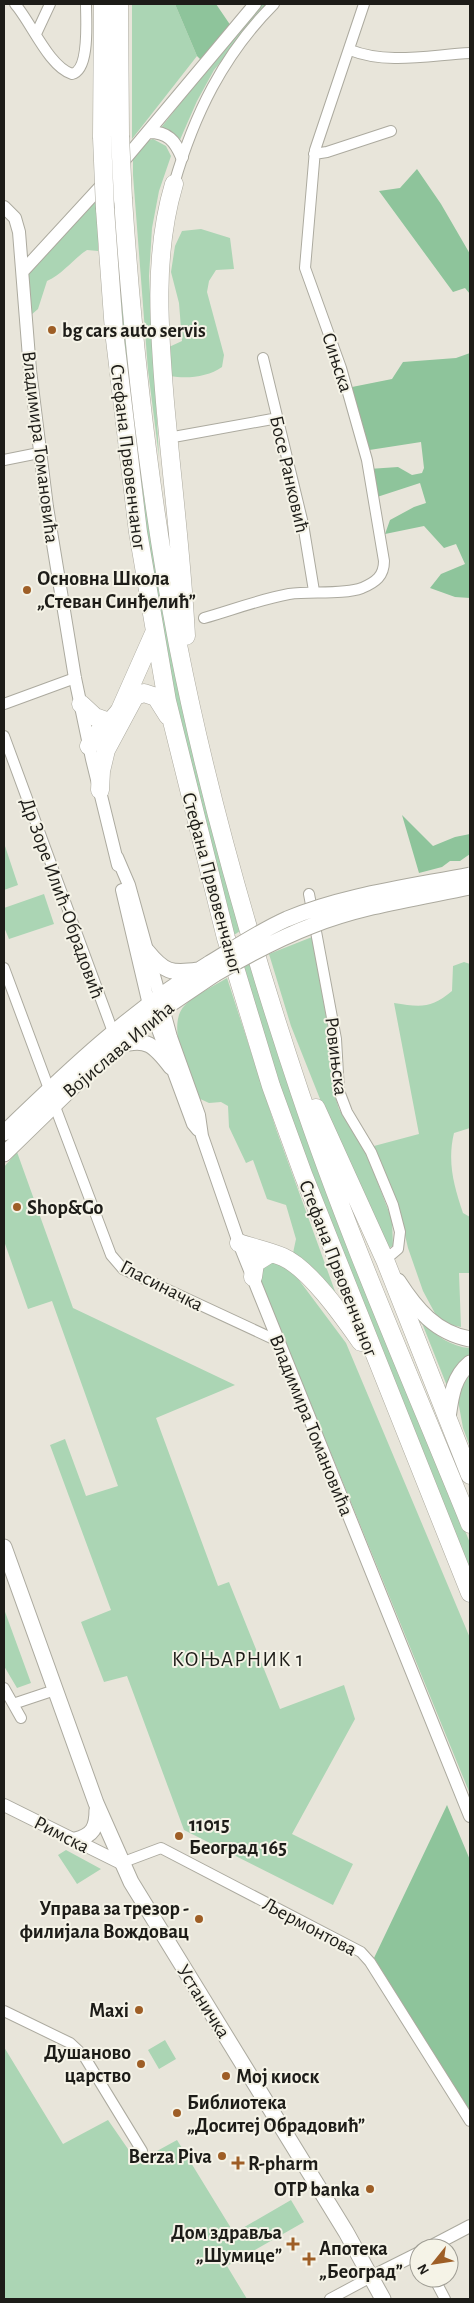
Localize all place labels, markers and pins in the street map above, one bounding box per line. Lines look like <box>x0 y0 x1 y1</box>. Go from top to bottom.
place label: bg cars auto servis <box>62 321 206 341</box>
marker: bg cars auto servis <box>46 324 58 336</box>
place label: Основна Школа „Стеван Синђелић” <box>37 569 196 612</box>
marker: Основна Школа „Стеван Синђелић” <box>21 584 33 596</box>
place label: Shop&Go <box>27 1198 104 1218</box>
marker: Shop&Go <box>11 1201 23 1213</box>
place label: 11015 Београд 165 <box>189 1815 287 1858</box>
marker: 11015 Београд 165 <box>173 1830 185 1842</box>
place label: Управа за трезор - филијала Вождовац <box>20 1899 189 1942</box>
marker: Управа за трезор - филијала Вождовац <box>193 1913 205 1925</box>
place label: Maxi <box>89 2001 129 2021</box>
marker: Maxi <box>133 2004 145 2016</box>
place label: Душаново царство <box>44 2043 131 2086</box>
marker: Душаново царство <box>135 2058 147 2070</box>
place label: Мој киоск <box>236 2067 319 2087</box>
marker: Мој киоск <box>220 2070 232 2082</box>
place label: Библиотека „Доситеј Обрадовић” <box>187 2093 365 2136</box>
marker: Библиотека „Доситеј Обрадовић” <box>171 2107 183 2119</box>
place label: Berza Piva <box>128 2147 212 2167</box>
marker: Berza Piva <box>216 2150 228 2162</box>
place label: R-pharm <box>248 2154 318 2174</box>
marker: R-pharm <box>232 2157 244 2169</box>
place label: OTP banka <box>274 2180 360 2200</box>
marker: OTP banka <box>364 2183 376 2195</box>
place label: Дом здравља „Шумице” <box>171 2223 283 2266</box>
marker: Дом здравља „Шумице” <box>286 2237 300 2251</box>
place label: Апотека „Београд” <box>319 2239 403 2282</box>
marker: Апотека „Београд” <box>303 2253 315 2265</box>

